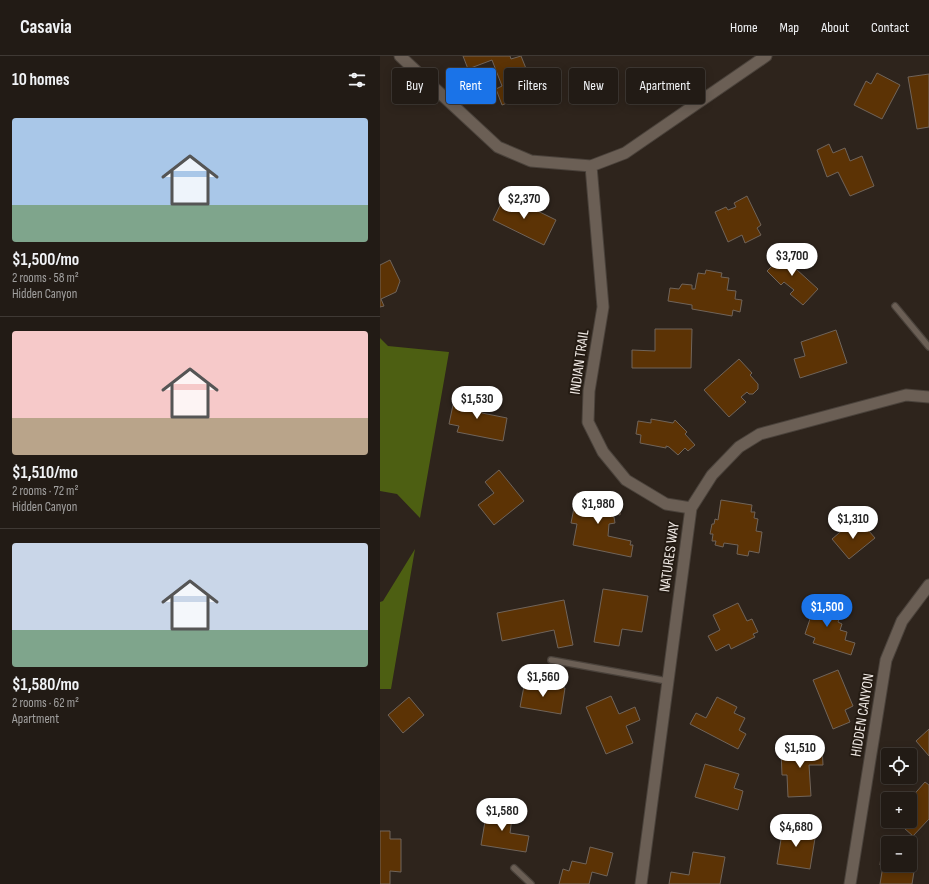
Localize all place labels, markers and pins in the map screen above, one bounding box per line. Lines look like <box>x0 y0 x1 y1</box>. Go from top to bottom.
pin: $2,370 <box>491 186 557 220</box>
pin: $3,700 <box>759 243 825 277</box>
pin: $1,530 <box>444 386 510 420</box>
pin: $1,980 <box>565 491 631 525</box>
pin: $1,310 <box>820 506 886 540</box>
pin: $1,500 <box>794 594 860 628</box>
pin: $1,560 <box>510 664 576 698</box>
pin: $1,510 <box>767 735 833 769</box>
pin: $1,580 <box>469 798 535 832</box>
pin: $4,680 <box>763 814 829 848</box>

